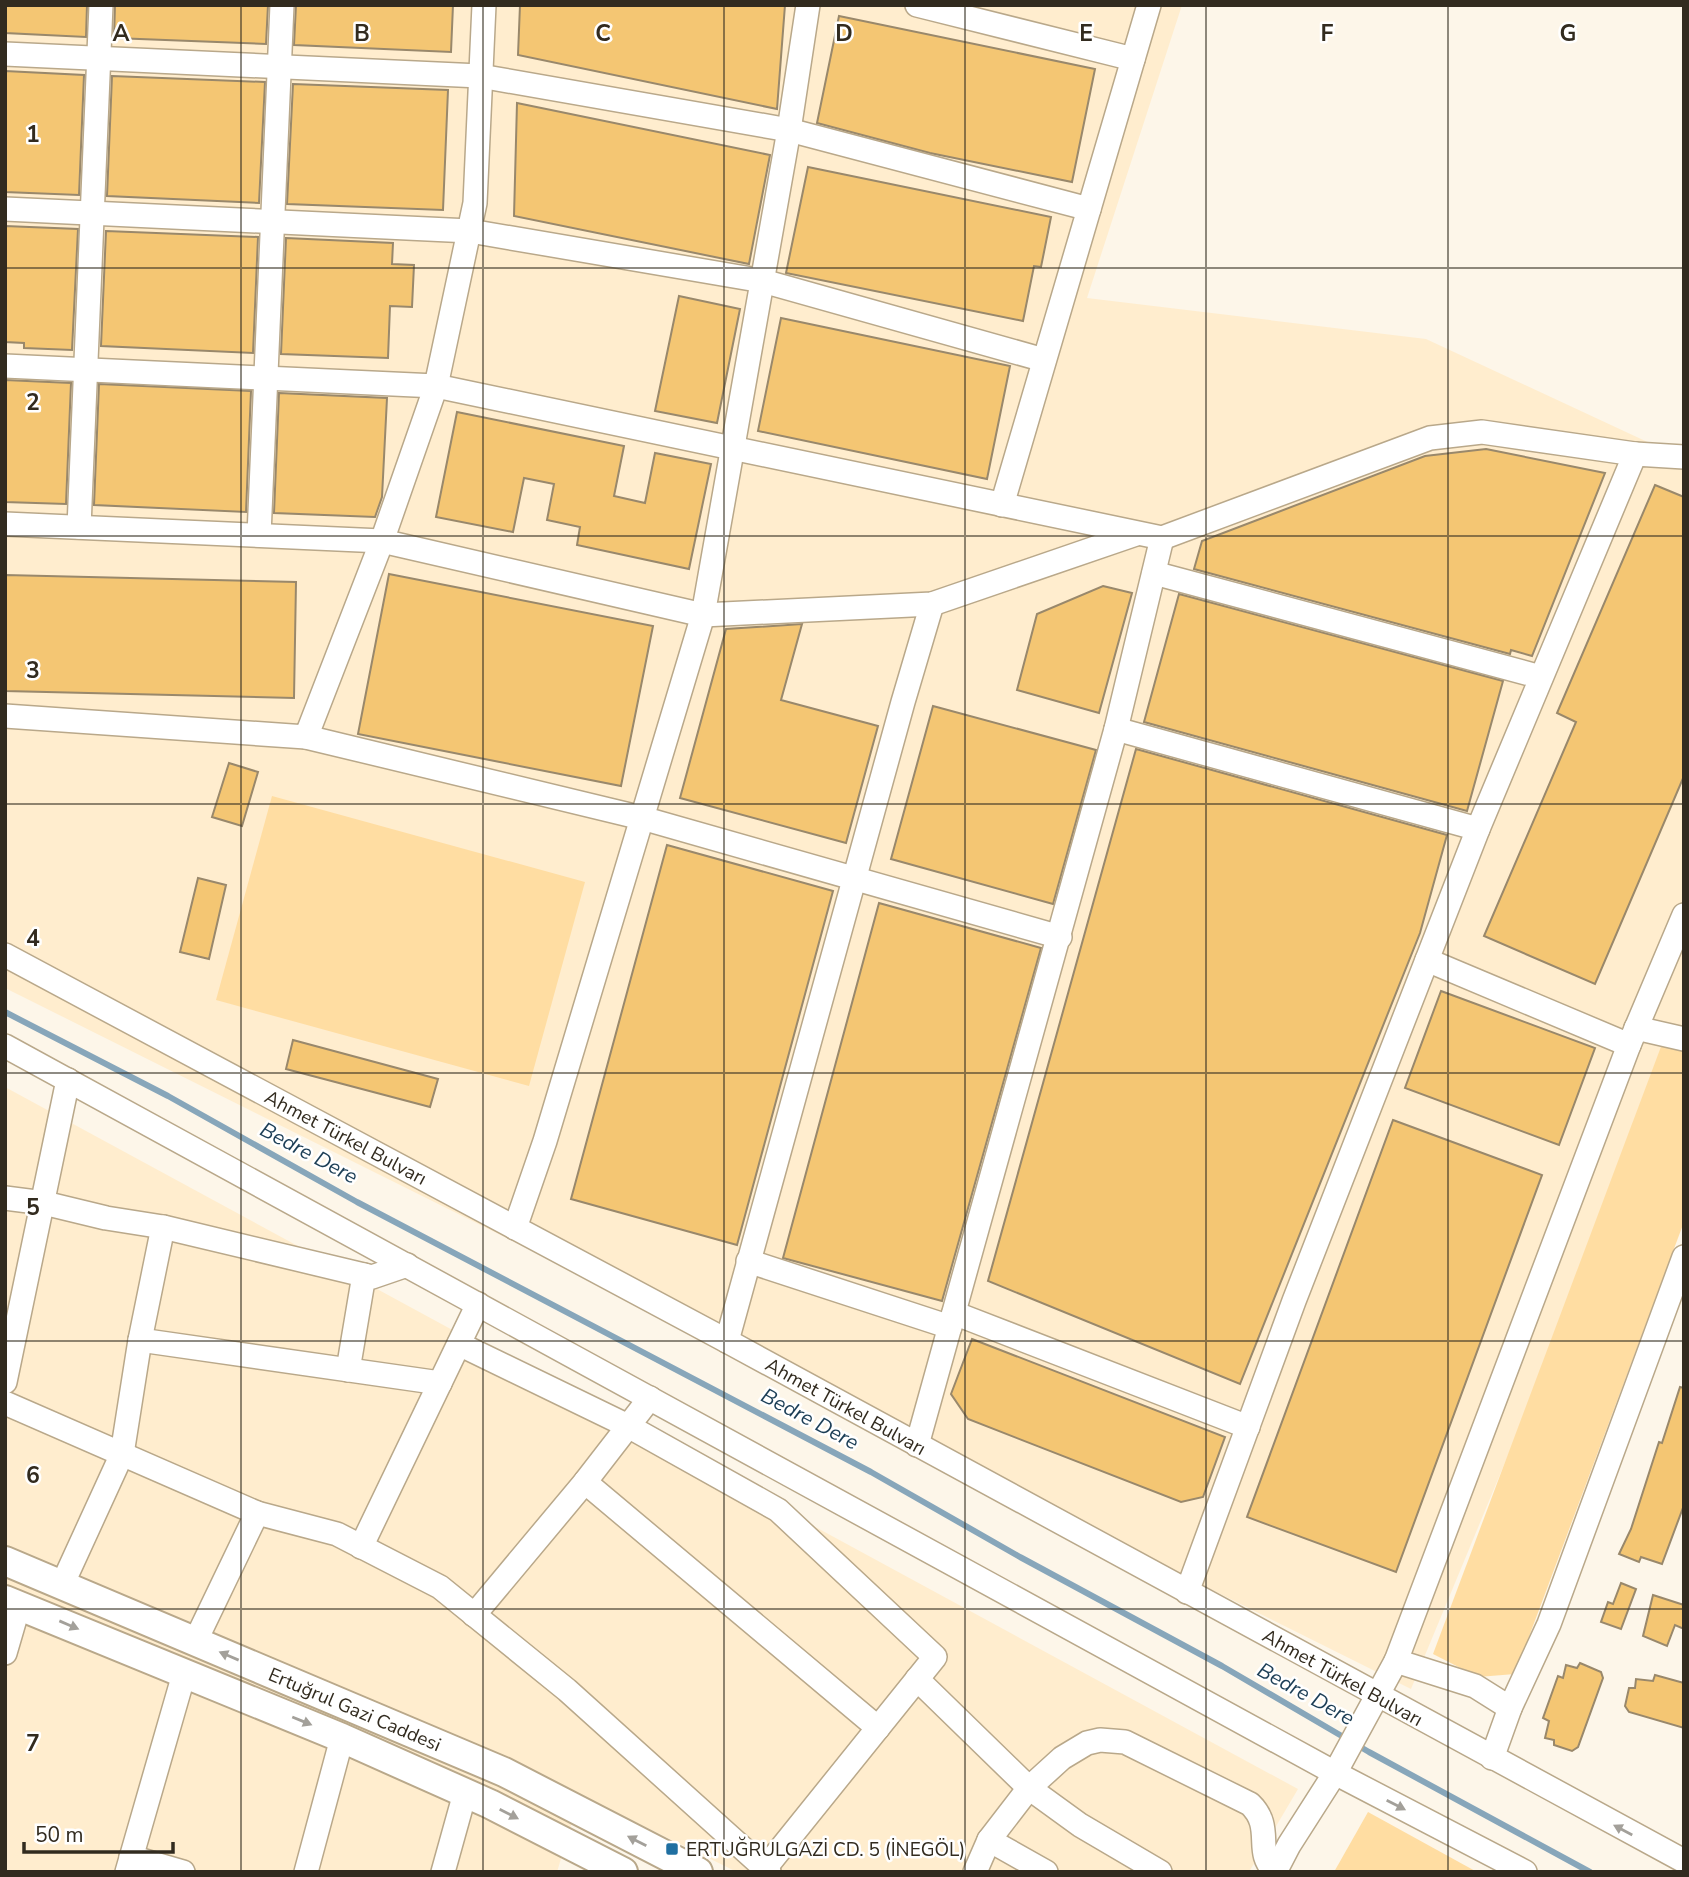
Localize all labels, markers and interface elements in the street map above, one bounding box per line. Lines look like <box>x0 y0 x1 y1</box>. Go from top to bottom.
text: A <box>112 18 130 49</box>
text: B <box>354 18 370 49</box>
text: C <box>595 18 611 49</box>
text: D <box>835 18 853 49</box>
text: E <box>1079 18 1093 49</box>
text: F <box>1321 18 1334 49</box>
text: G <box>1560 18 1576 49</box>
text: 1 <box>26 119 40 150</box>
text: 2 <box>26 387 40 418</box>
text: 3 <box>26 655 40 686</box>
text: 4 <box>26 923 40 954</box>
street label: Ahmet Türkel Bulvarı <box>260 1084 431 1192</box>
water label: Bedre Dere <box>255 1116 363 1190</box>
text: 5 <box>26 1192 40 1223</box>
street label: Ahmet Türkel Bulvarı <box>761 1352 930 1462</box>
water label: Bedre Dere <box>756 1382 864 1456</box>
text: 6 <box>26 1460 40 1491</box>
one-way arrow <box>58 1620 79 1631</box>
street label: Ahmet Türkel Bulvarı <box>1258 1623 1427 1733</box>
one-way arrow <box>219 1650 240 1661</box>
water label: Bedre Dere <box>1252 1656 1360 1732</box>
street label: Ertuğrul Gazi Caddesi <box>264 1662 445 1758</box>
one-way arrow <box>291 1716 312 1727</box>
text: 7 <box>26 1728 40 1759</box>
one-way arrow <box>1386 1799 1406 1811</box>
one-way arrow <box>499 1808 519 1819</box>
scale bar <box>24 1811 173 1855</box>
text: 50 m <box>35 1821 84 1849</box>
one-way arrow <box>1613 1824 1633 1836</box>
one-way arrow <box>627 1835 647 1847</box>
place label: ERTUĞRULGAZİ CD. 5 (İNEGÖL) <box>686 1836 965 1863</box>
marker: ERTUĞRULGAZİ CD. 5 (İNEGÖL) <box>664 1841 680 1857</box>

